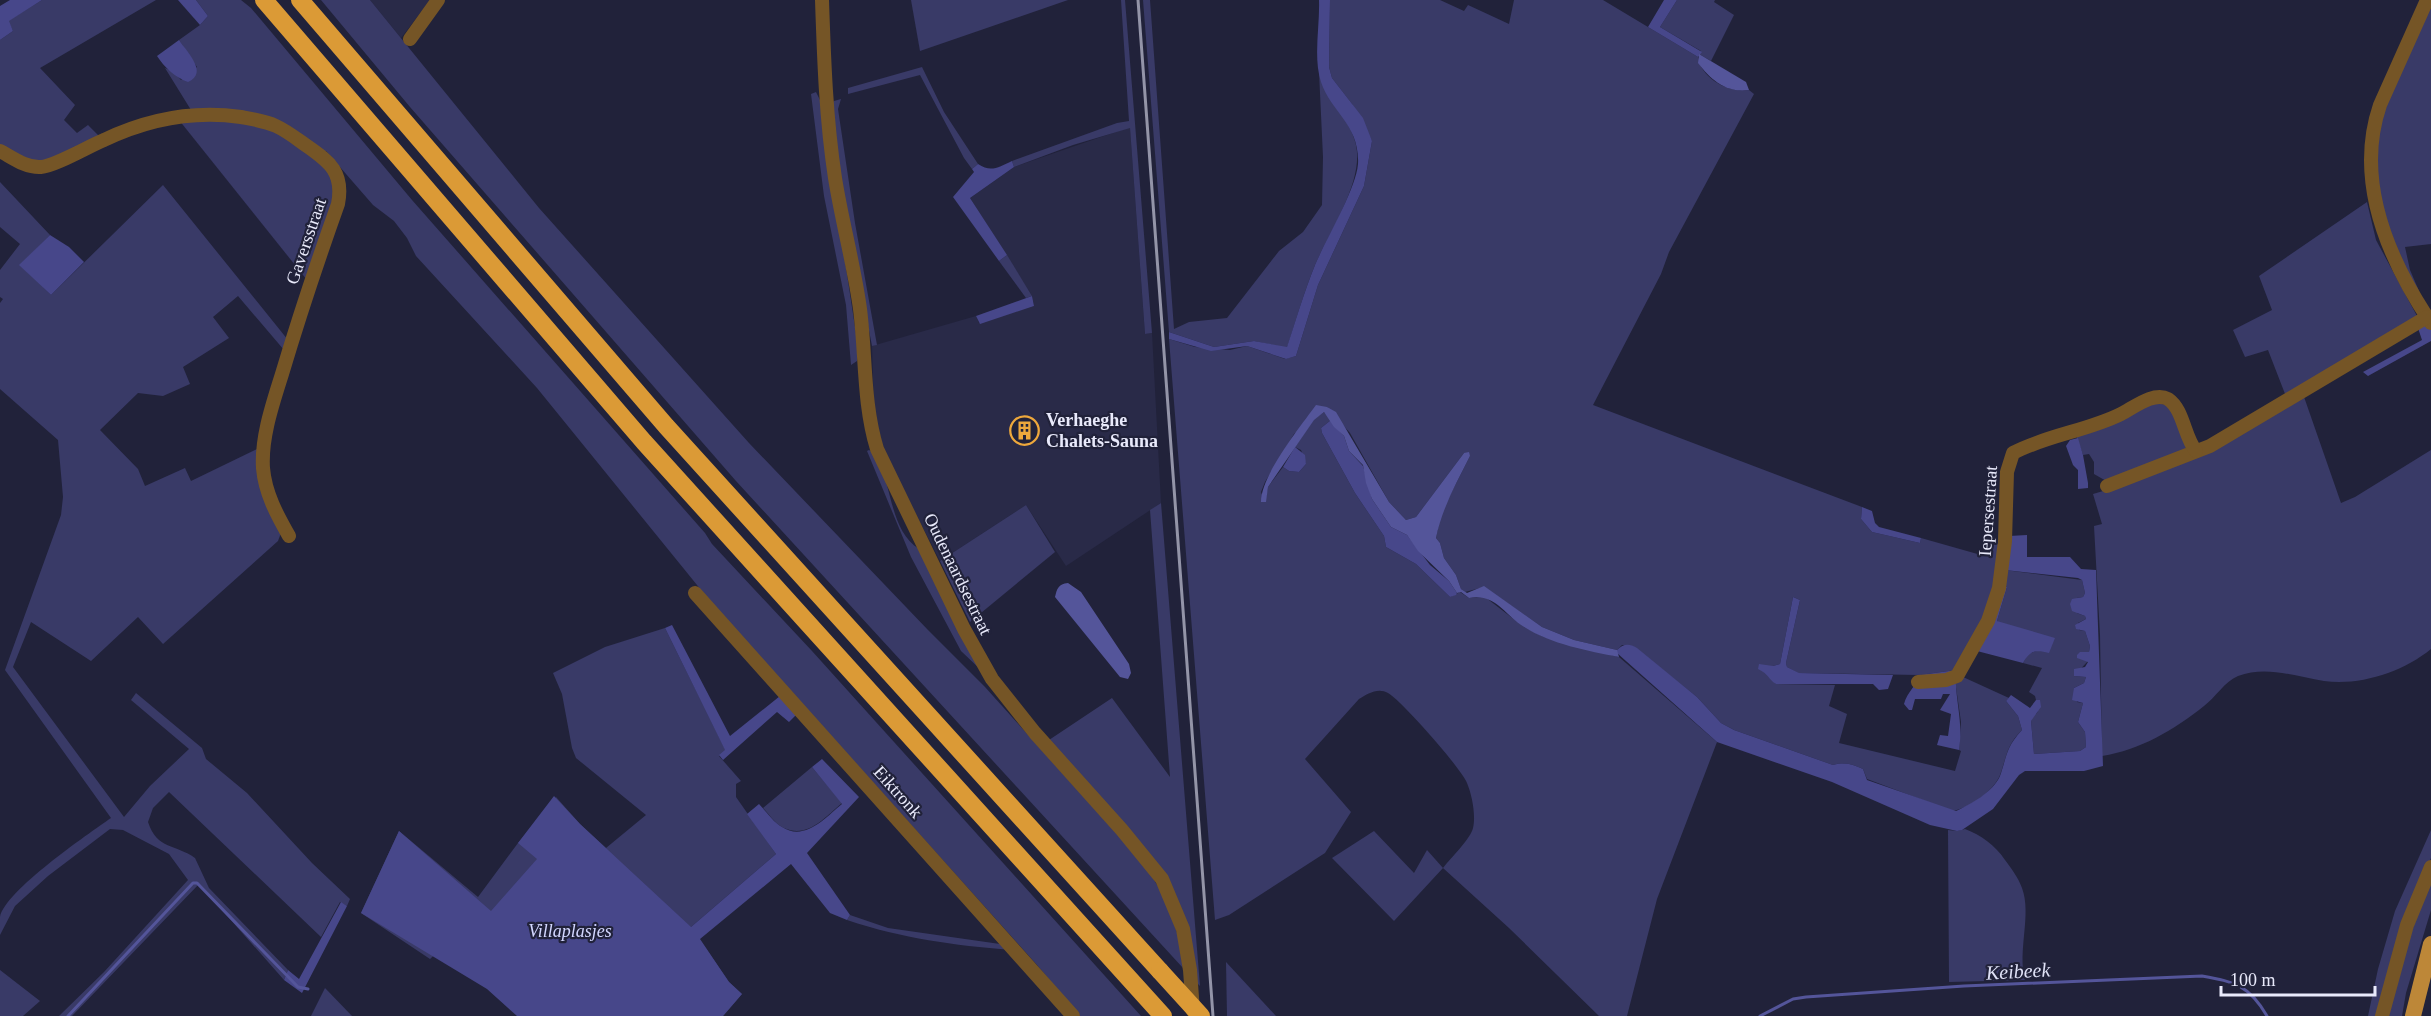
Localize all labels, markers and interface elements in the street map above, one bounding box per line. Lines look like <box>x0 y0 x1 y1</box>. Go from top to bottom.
street label: Gaversstraat <box>282 195 330 287</box>
place label: Verhaeghe Chalets-Sauna <box>1046 410 1158 451</box>
building icon: Verhaeghe Chalets-Sauna <box>1009 414 1041 446</box>
street label: Iepersestraat <box>1975 465 2001 557</box>
street label: Oudenaardsestraat <box>920 510 996 638</box>
street label: Eiktronk <box>869 762 927 822</box>
park label: Villaplasjes <box>528 921 612 941</box>
water label: Keibeek <box>1984 958 2052 984</box>
scale bar <box>2221 959 2376 997</box>
text: 100 m <box>2230 970 2276 990</box>

